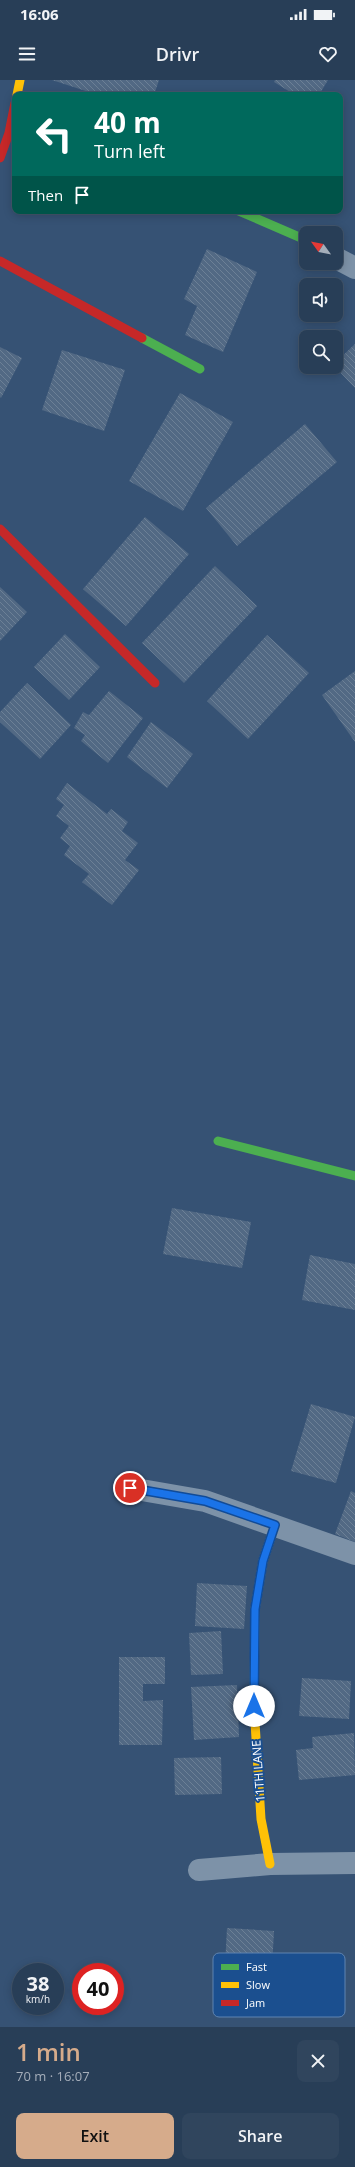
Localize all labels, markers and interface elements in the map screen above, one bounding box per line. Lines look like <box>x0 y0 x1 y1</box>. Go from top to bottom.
text: 16:06 <box>20 4 59 24</box>
text: Drivr <box>156 42 199 66</box>
icon: menu <box>16 43 38 65</box>
icon: heart <box>317 43 339 65</box>
text: 40 m <box>94 103 161 141</box>
icon: left <box>28 108 80 160</box>
text: Turn left <box>94 139 165 163</box>
icon: arrive <box>71 184 93 206</box>
text: Then <box>28 185 63 205</box>
north arrow <box>299 226 343 270</box>
map controls <box>299 226 343 374</box>
button: sound <box>299 278 343 322</box>
button: search <box>299 330 343 374</box>
pin <box>113 1471 147 1505</box>
icon: arrive <box>119 1477 141 1499</box>
position arrow <box>233 1685 275 1727</box>
street label: 11TH LANE <box>247 1740 269 1802</box>
legend <box>213 1953 345 2017</box>
text: Fast <box>246 1959 267 1974</box>
speed limit sign: 40 <box>72 1963 124 2015</box>
text: 38 <box>27 1970 49 1997</box>
text: Slow <box>246 1977 270 1992</box>
text: km/h <box>26 1992 50 2006</box>
text: Jam <box>245 1995 265 2010</box>
text: 1 min <box>16 2035 81 2068</box>
button: close <box>297 2040 339 2082</box>
text: 70 m · 16:07 <box>16 2067 90 2085</box>
button: Exit <box>16 2113 174 2159</box>
button: Share <box>182 2113 339 2159</box>

